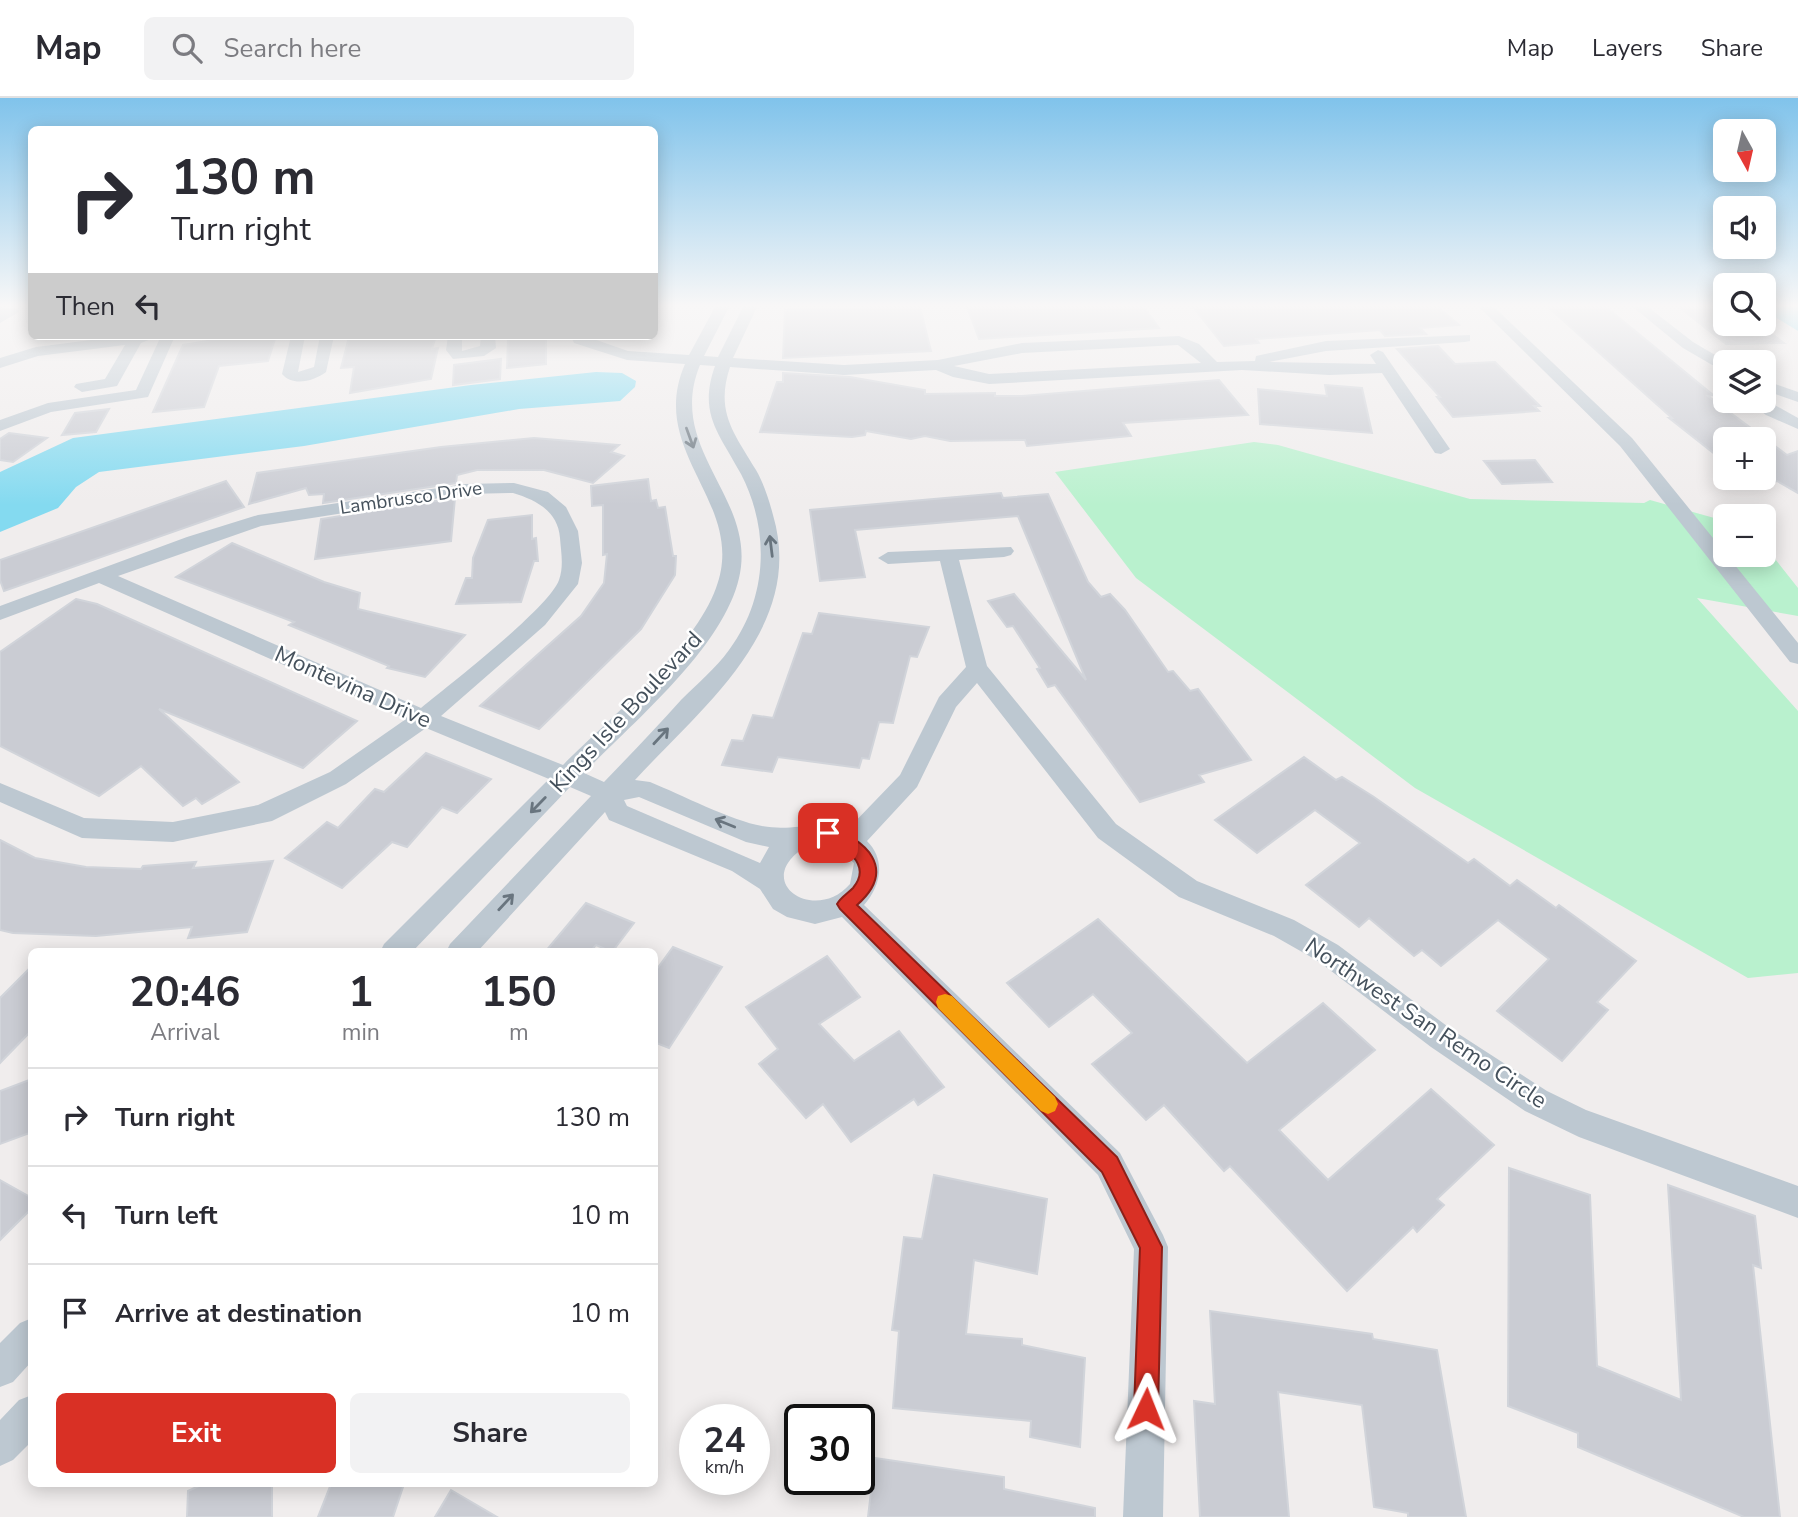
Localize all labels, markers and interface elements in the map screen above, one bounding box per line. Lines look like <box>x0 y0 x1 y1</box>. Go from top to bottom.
search box <box>144 17 634 80</box>
text: Map <box>35 26 102 71</box>
icon: search <box>168 29 206 67</box>
text: Search here <box>224 31 361 66</box>
text: Map <box>1507 32 1554 64</box>
text: Layers <box>1592 32 1663 64</box>
text: Share <box>1701 32 1763 64</box>
north arrow <box>1713 119 1776 182</box>
map controls <box>1713 119 1776 567</box>
text: 130 m <box>171 144 315 211</box>
icon: right <box>56 154 147 245</box>
button: sound <box>1713 196 1776 259</box>
text: Turn right <box>171 208 311 251</box>
button: search <box>1713 273 1776 336</box>
icon: left <box>129 287 167 325</box>
text: Then <box>56 289 115 324</box>
button: layers <box>1713 350 1776 413</box>
one-way arrow <box>685 427 697 449</box>
button: + <box>1713 427 1776 490</box>
street label: Lambrusco Drive <box>338 475 484 521</box>
button: − <box>1713 504 1776 567</box>
one-way arrow <box>765 535 778 558</box>
street label: Kings Isle Boulevard <box>543 625 709 799</box>
street label: Montevina Drive <box>270 639 436 735</box>
one-way arrow <box>653 727 670 744</box>
one-way arrow <box>529 796 546 813</box>
pin <box>798 803 858 863</box>
icon: arrive <box>809 814 847 852</box>
one-way arrow <box>715 816 737 829</box>
one-way arrow <box>498 894 515 911</box>
street label: Northwest San Remo Circle <box>1299 930 1553 1116</box>
text: 20:46 <box>129 964 240 1021</box>
text: 1 <box>348 964 373 1021</box>
text: 150 <box>481 964 557 1021</box>
text: Arrival <box>150 1017 219 1048</box>
text: min <box>342 1017 380 1048</box>
text: m <box>509 1017 529 1048</box>
icon: right <box>56 1098 94 1136</box>
text: Turn right <box>115 1100 234 1135</box>
text: 130 m <box>554 1100 630 1135</box>
icon: left <box>56 1196 94 1234</box>
text: Turn left <box>115 1198 218 1233</box>
text: 10 m <box>570 1198 630 1233</box>
icon: arrive <box>56 1294 94 1332</box>
text: Arrive at destination <box>115 1296 362 1331</box>
text: 10 m <box>570 1296 630 1331</box>
position arrow <box>1109 1372 1183 1446</box>
button: Exit <box>56 1393 336 1473</box>
button: Share <box>350 1393 630 1473</box>
speed limit sign: 30 <box>784 1404 875 1495</box>
text: 24 <box>703 1417 746 1464</box>
text: km/h <box>705 1455 744 1479</box>

